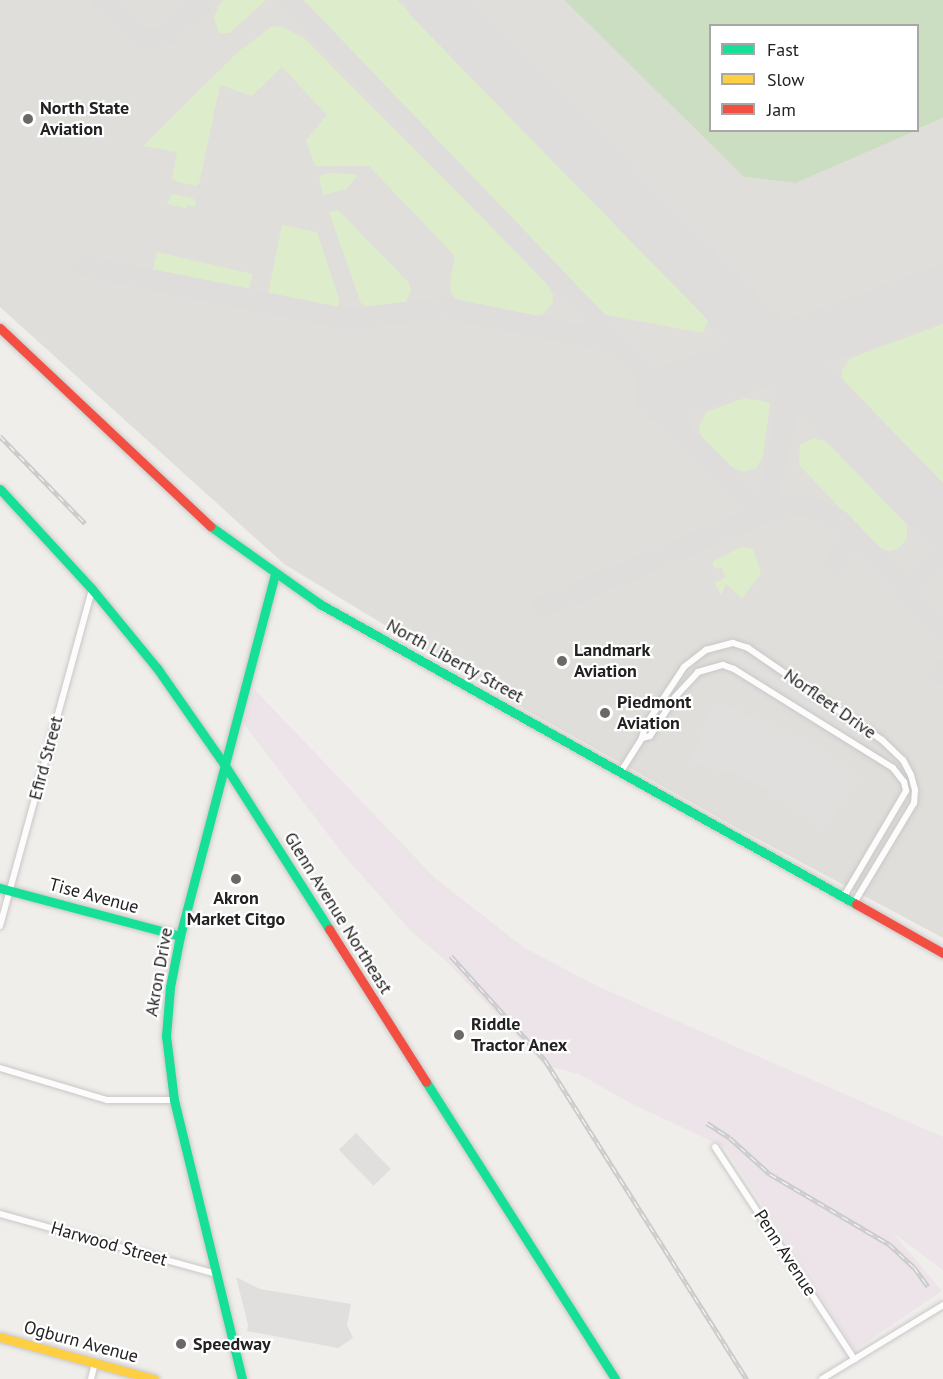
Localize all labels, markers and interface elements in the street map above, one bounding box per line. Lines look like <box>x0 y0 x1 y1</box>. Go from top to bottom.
legend <box>709 24 919 132</box>
text: Fast <box>767 38 799 61</box>
text: Slow <box>767 68 805 91</box>
place label: North State Aviation <box>40 98 129 140</box>
text: Jam <box>767 98 796 121</box>
marker: North State Aviation <box>21 112 35 126</box>
street label: North Liberty Street <box>382 614 528 708</box>
place label: Landmark Aviation <box>574 640 650 682</box>
marker: Landmark Aviation <box>555 654 569 668</box>
street label: Norfleet Drive <box>780 664 880 744</box>
place label: Piedmont Aviation <box>617 692 691 734</box>
marker: Piedmont Aviation <box>598 706 612 720</box>
street label: Efird Street <box>24 714 68 802</box>
street label: Glenn Avenue Northeast <box>279 828 397 998</box>
marker: Akron Market Citgo <box>229 872 243 886</box>
street label: Tise Avenue <box>47 874 141 918</box>
place label: Akron Market Citgo <box>187 888 285 930</box>
street label: Akron Drive <box>141 926 177 1018</box>
place label: Riddle Tractor Anex <box>471 1014 568 1056</box>
marker: Riddle Tractor Anex <box>452 1028 466 1042</box>
street label: Penn Avenue <box>749 1205 821 1301</box>
street label: Harwood Street <box>48 1217 170 1271</box>
street label: Ogburn Avenue <box>21 1316 141 1368</box>
place label: Speedway <box>193 1333 271 1355</box>
marker: Speedway <box>174 1337 188 1351</box>

